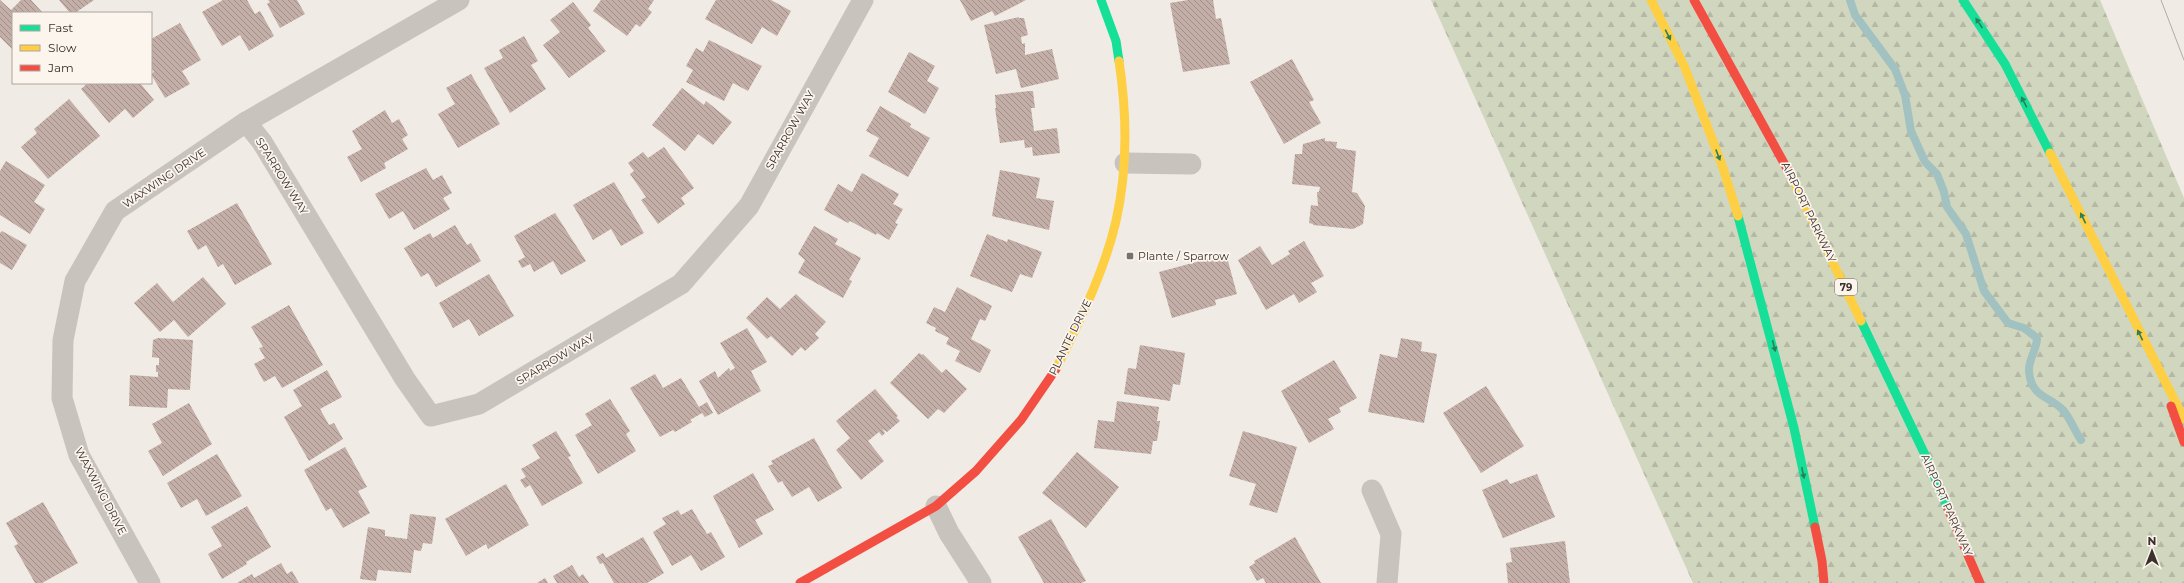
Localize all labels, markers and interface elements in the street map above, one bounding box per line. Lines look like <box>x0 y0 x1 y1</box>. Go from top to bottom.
legend <box>12 12 152 84</box>
one-way arrow <box>1975 18 1983 28</box>
text: Fast <box>48 20 73 35</box>
one-way arrow <box>1665 29 1671 41</box>
text: Slow <box>48 40 77 55</box>
text: Jam <box>47 60 74 75</box>
street label: SPARROW WAY <box>762 88 818 172</box>
one-way arrow <box>2021 96 2027 108</box>
street label: SPARROW WAY <box>253 135 311 217</box>
street label: WAXWING DRIVE <box>120 145 208 211</box>
one-way arrow <box>1716 149 1722 161</box>
street label: AIRPORT PARKWAY <box>1779 159 1839 265</box>
one-way arrow <box>2080 212 2086 224</box>
place label: Plante / Sparrow <box>1138 249 1229 263</box>
marker: Plante / Sparrow <box>1125 251 1135 261</box>
road number: 79 <box>1835 279 1857 295</box>
street label: PLANTE DRIVE <box>1046 297 1094 377</box>
one-way arrow <box>2137 329 2143 340</box>
street label: SPARROW WAY <box>514 330 596 388</box>
one-way arrow <box>1771 340 1777 352</box>
street label: WAXWING DRIVE <box>72 445 130 537</box>
street label: AIRPORT PARKWAY <box>1918 452 1976 558</box>
one-way arrow <box>1801 466 1807 479</box>
north arrow <box>2132 531 2172 571</box>
text: N <box>2148 534 2156 548</box>

